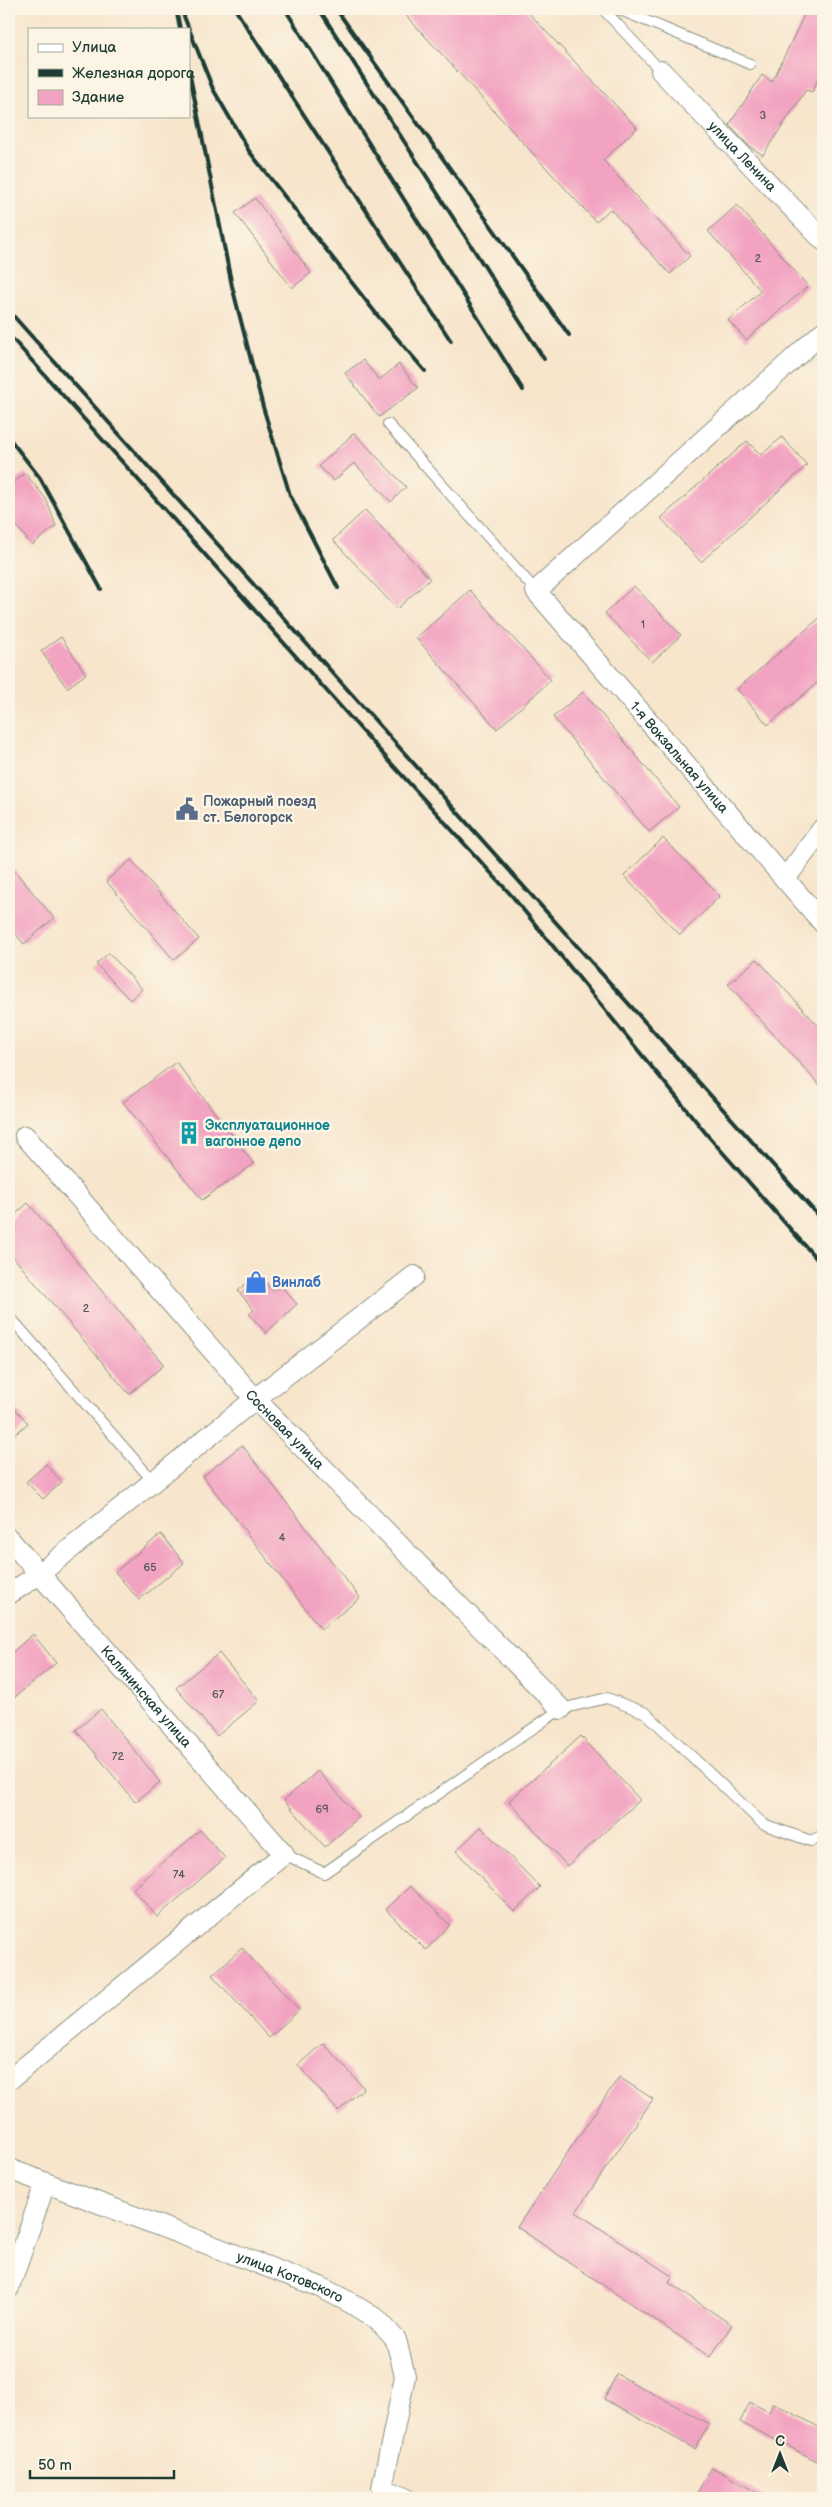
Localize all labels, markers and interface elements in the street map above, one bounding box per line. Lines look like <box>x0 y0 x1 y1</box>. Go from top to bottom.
legend <box>28 28 190 118</box>
text: Улица <box>72 38 117 57</box>
text: Железная дорога <box>72 64 195 83</box>
text: Здание <box>72 88 124 107</box>
house number: 3 <box>760 109 767 122</box>
street label: улица Ленина <box>705 117 781 196</box>
house number: 2 <box>755 252 762 265</box>
house number: 1 <box>641 618 645 631</box>
street label: 1-я Вокзальная улица <box>627 698 733 817</box>
place label: Пожарный поезд ст. Белогорск <box>203 793 317 826</box>
public building icon: Пожарный поезд ст. Белогорск <box>174 796 200 822</box>
place label: Эксплуатационное вагонное депо <box>205 1117 330 1150</box>
building icon: Эксплуатационное вагонное депо <box>176 1120 202 1146</box>
shop icon: Винлаб <box>243 1269 269 1295</box>
place label: Винлаб <box>272 1274 321 1291</box>
house number: 2 <box>83 1302 90 1315</box>
street label: Сосновая улица <box>242 1386 328 1473</box>
house number: 4 <box>279 1531 286 1544</box>
house number: 65 <box>143 1561 157 1574</box>
street label: Калининская улица <box>97 1642 196 1751</box>
house number: 67 <box>212 1688 225 1701</box>
house number: 72 <box>112 1750 124 1763</box>
house number: 69 <box>315 1803 329 1816</box>
house number: 74 <box>173 1868 185 1881</box>
street label: улица Котовского <box>234 2248 346 2306</box>
north arrow <box>754 2430 804 2480</box>
text: С <box>775 2433 785 2450</box>
scale bar <box>30 2447 174 2479</box>
text: 50 m <box>38 2456 72 2475</box>

